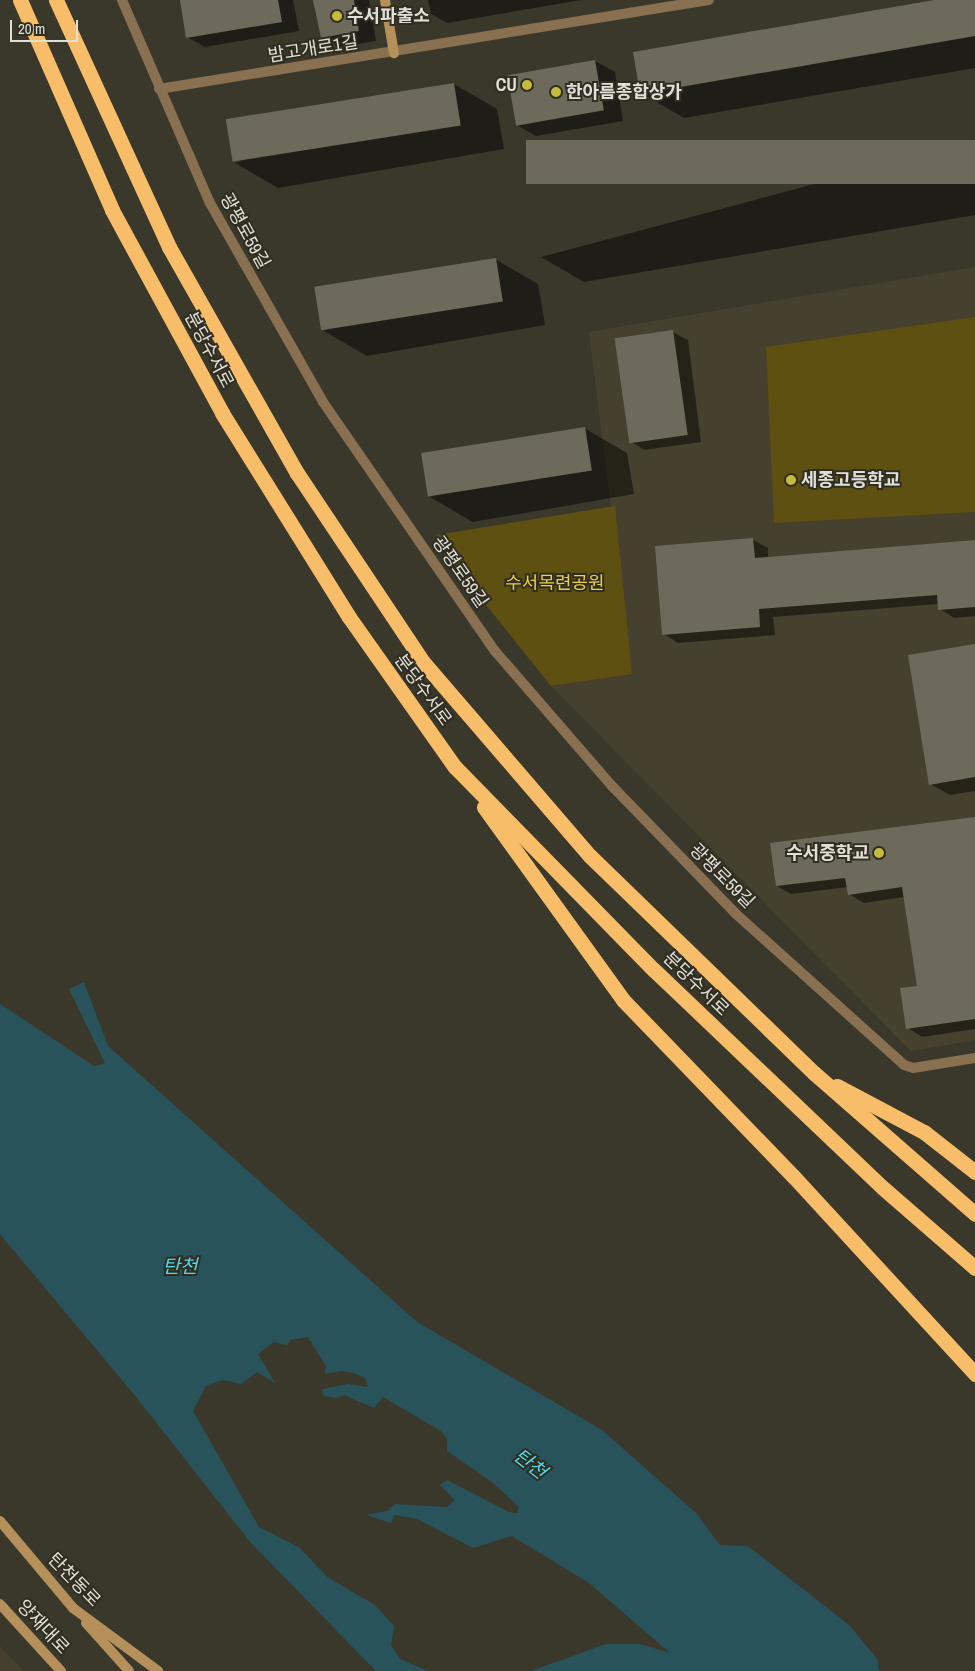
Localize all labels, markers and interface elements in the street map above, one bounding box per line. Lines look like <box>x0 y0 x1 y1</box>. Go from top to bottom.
place label: 수서파출소 <box>347 5 430 27</box>
scale bar <box>12 10 80 42</box>
marker: 수서파출소 <box>331 10 343 22</box>
text: 20 m <box>18 18 45 39</box>
street label: 밤고개로1길 <box>266 31 360 67</box>
place label: CU <box>496 74 517 96</box>
marker: CU <box>521 79 533 91</box>
place label: 한아름종합상가 <box>566 81 682 103</box>
marker: 한아름종합상가 <box>550 86 562 98</box>
street label: 광평로59길 <box>216 190 274 272</box>
street label: 분당수서로 <box>180 308 238 392</box>
place label: 세종고등학교 <box>801 469 900 491</box>
marker: 세종고등학교 <box>785 474 797 486</box>
street label: 광평로59길 <box>427 532 493 612</box>
park label: 수서목련공원 <box>505 572 605 594</box>
street label: 분당수서로 <box>390 650 456 730</box>
street label: 광평로59길 <box>685 839 759 913</box>
place label: 수서중학교 <box>786 842 869 864</box>
marker: 수서중학교 <box>873 847 885 859</box>
street label: 분당수서로 <box>659 947 733 1021</box>
water label: 탄천 <box>163 1256 197 1278</box>
water label: 탄천 <box>509 1444 551 1484</box>
street label: 탄천동로 <box>43 1549 105 1611</box>
street label: 양재대로 <box>13 1595 73 1659</box>

